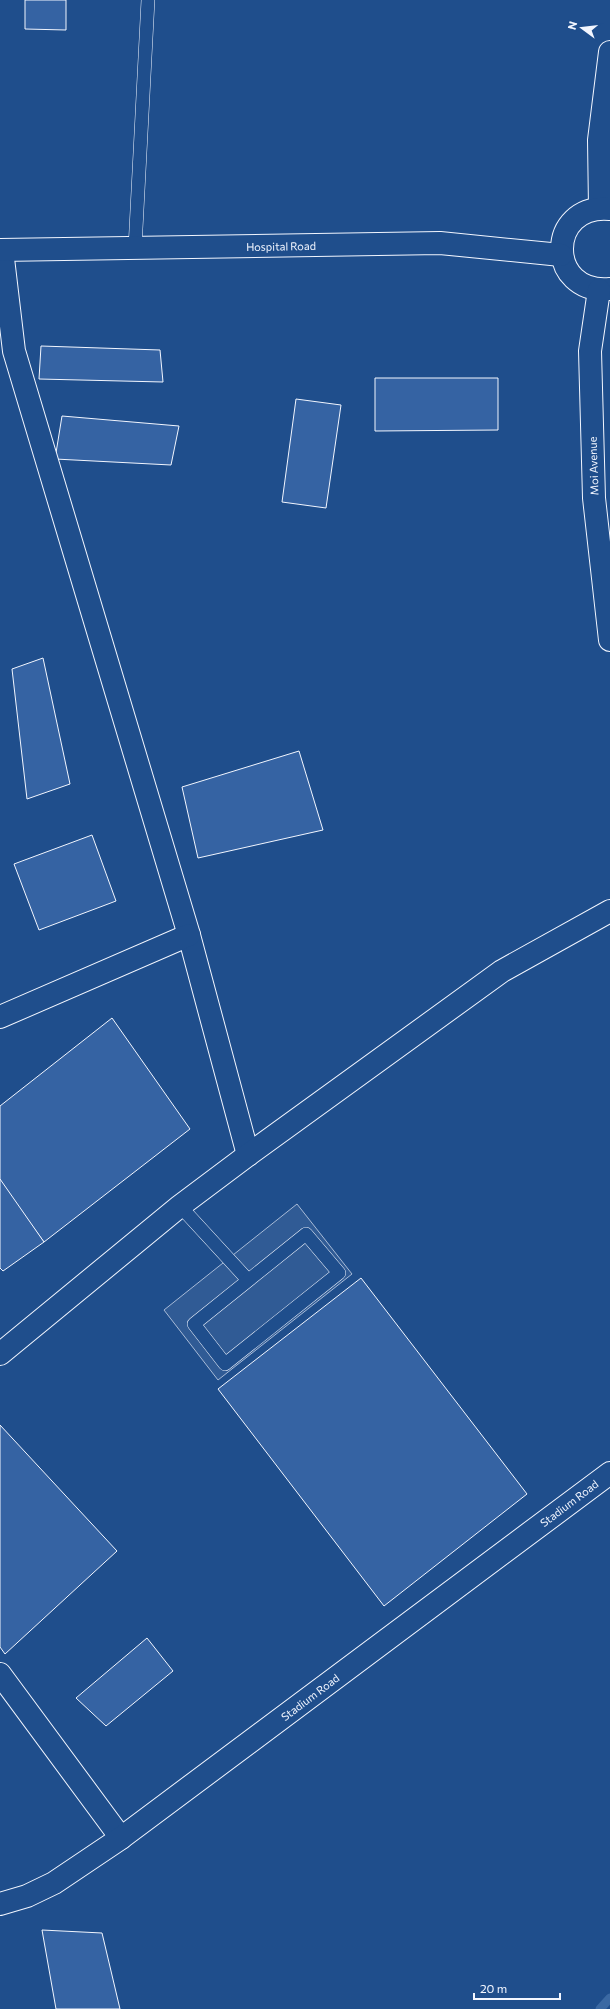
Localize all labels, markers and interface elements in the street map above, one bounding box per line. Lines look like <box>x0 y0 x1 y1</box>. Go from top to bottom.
north arrow <box>562 8 602 48</box>
text: N <box>565 20 579 31</box>
street label: Hospital Road <box>246 239 316 253</box>
street label: Moi Avenue <box>585 436 601 496</box>
street label: Stadium Road <box>537 1477 601 1529</box>
street label: Stadium Road <box>278 1671 342 1723</box>
scale bar <box>474 1975 560 2001</box>
text: 20 m <box>480 1981 507 1995</box>

